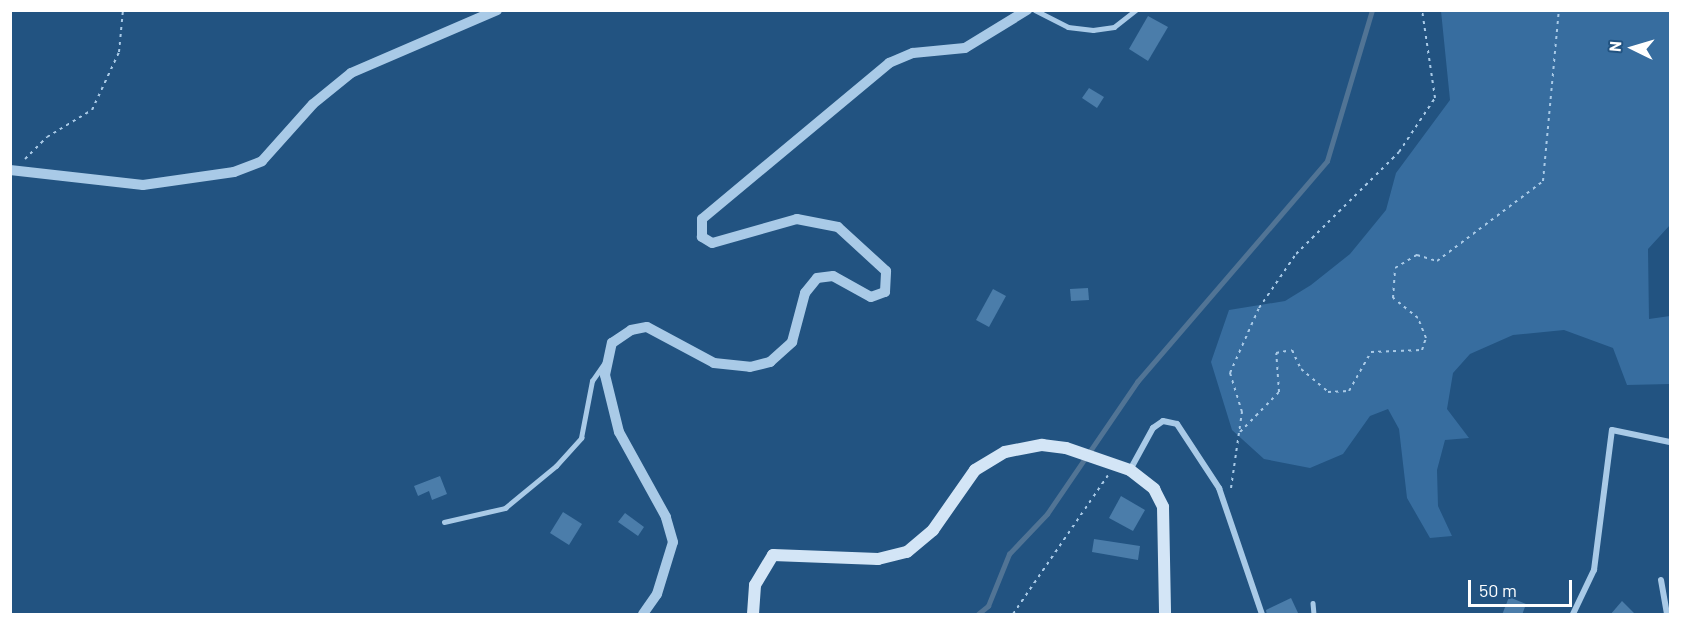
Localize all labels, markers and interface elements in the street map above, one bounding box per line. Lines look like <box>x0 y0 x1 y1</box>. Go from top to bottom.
north arrow <box>1603 18 1663 78</box>
text: N <box>1605 40 1624 53</box>
scale bar <box>1471 568 1574 606</box>
text: 50 m <box>1479 579 1517 601</box>

